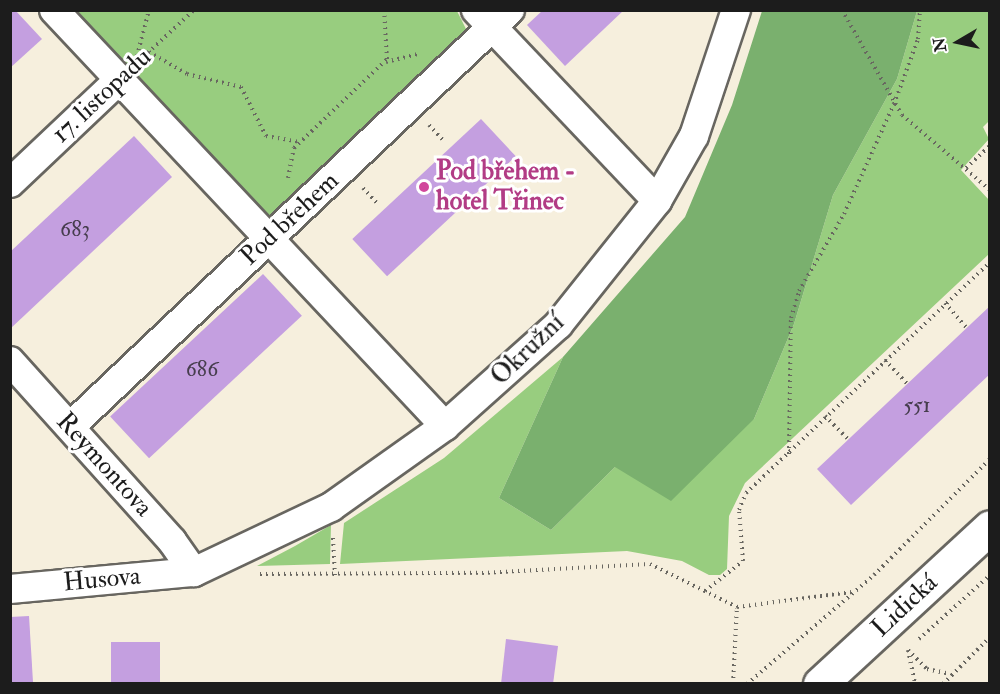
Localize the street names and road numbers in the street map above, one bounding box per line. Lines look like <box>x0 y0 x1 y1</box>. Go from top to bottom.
street label: 17. listopadu <box>46 42 158 150</box>
street label: Pod břehem <box>234 166 346 272</box>
street label: Okružní <box>485 308 571 392</box>
street label: Reymontova <box>49 407 159 523</box>
street label: Husova <box>62 561 142 599</box>
street label: Lidická <box>866 568 944 644</box>

